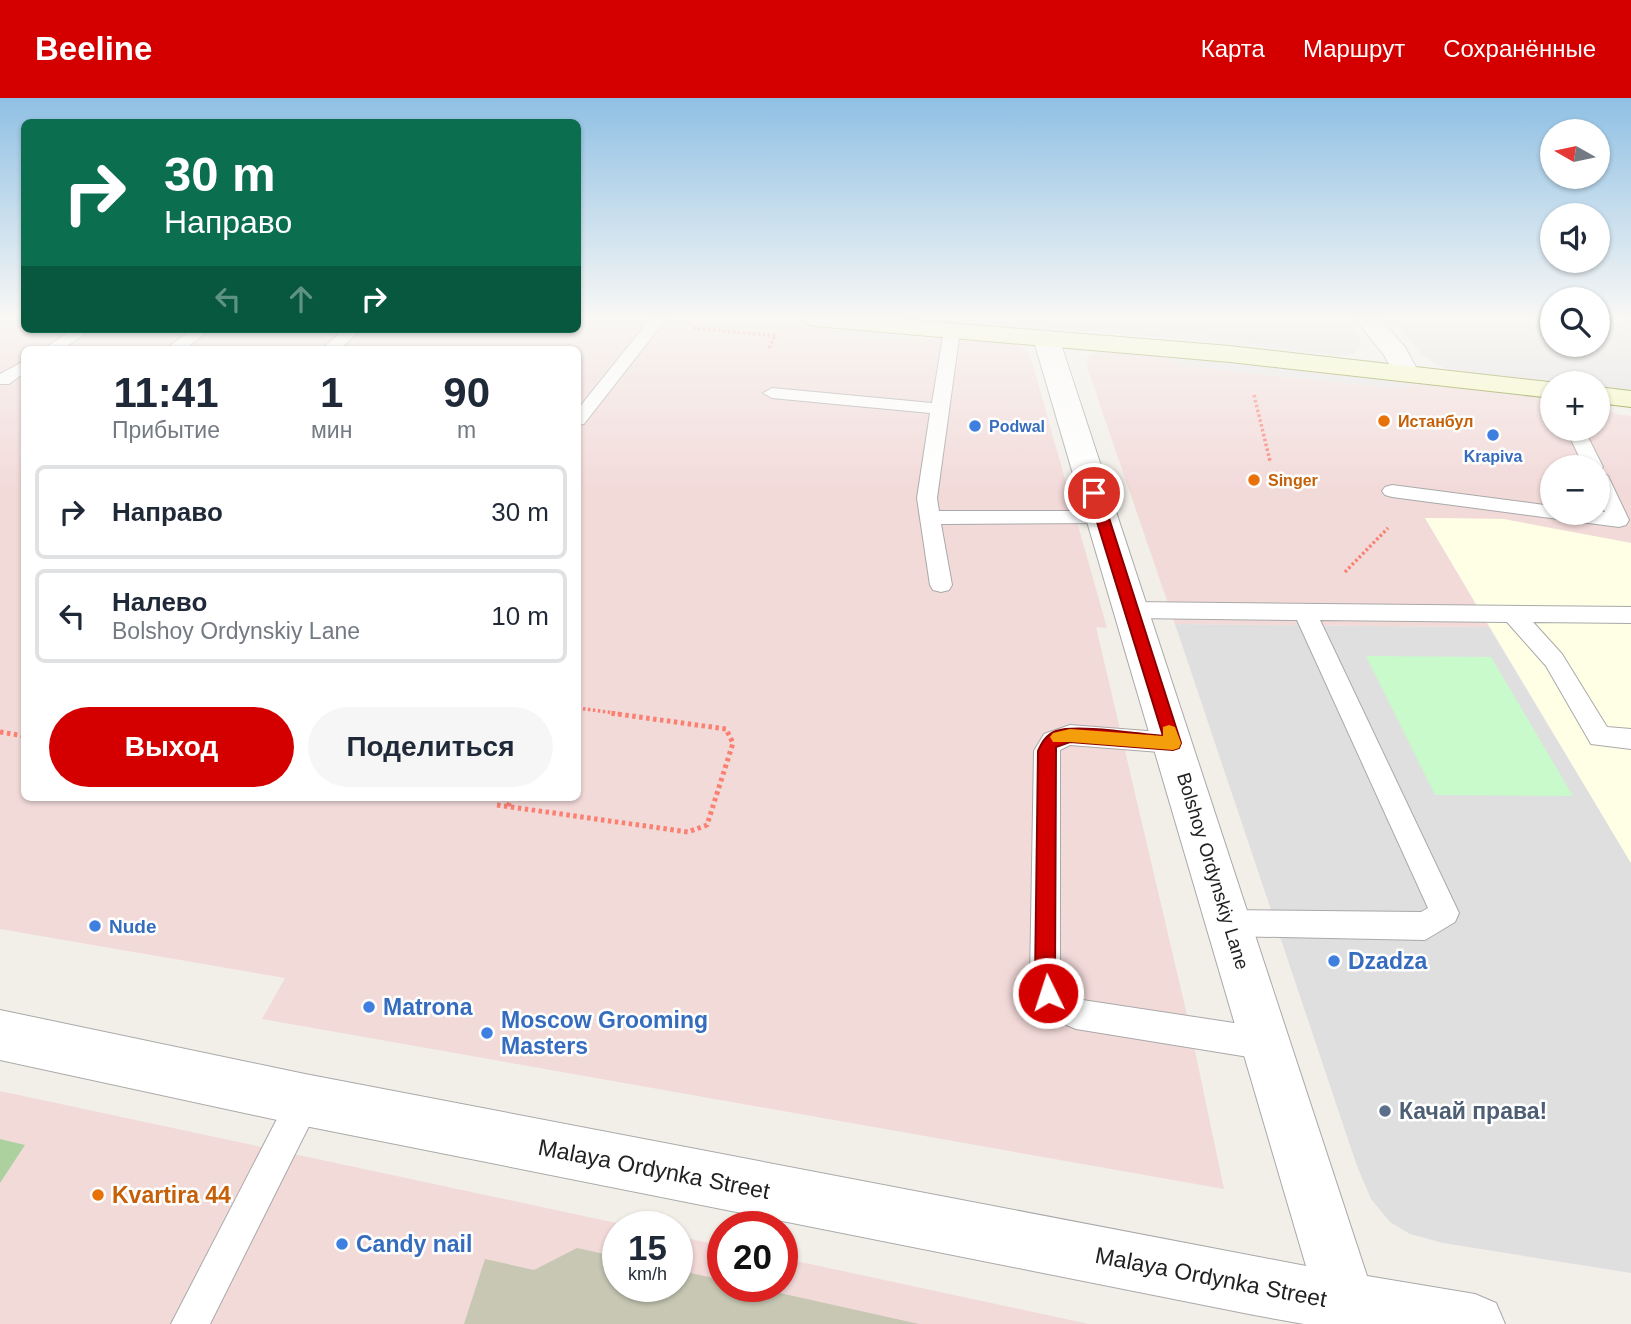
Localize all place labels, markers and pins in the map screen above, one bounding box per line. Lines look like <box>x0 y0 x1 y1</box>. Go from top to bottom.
marker: Истанбул <box>1376 413 1392 429</box>
place label: Истанбул <box>1398 413 1473 430</box>
marker: Podwal <box>967 418 983 434</box>
place label: Podwal <box>989 418 1045 435</box>
marker: Krapiva <box>1485 427 1501 443</box>
place label: Krapiva <box>1464 448 1522 465</box>
pin <box>1064 463 1124 523</box>
marker: Singer <box>1246 472 1262 488</box>
place label: Singer <box>1268 472 1318 489</box>
place label: Nude <box>109 916 157 937</box>
marker: Nude <box>87 918 103 934</box>
place label: Dzadza <box>1348 948 1427 974</box>
marker: Dzadza <box>1326 953 1342 969</box>
place label: Matrona <box>383 994 473 1020</box>
marker: Matrona <box>361 999 377 1015</box>
place label: Moscow Grooming Masters <box>501 1007 708 1059</box>
marker: Moscow Grooming Masters <box>479 1025 495 1041</box>
place label: Качай права! <box>1399 1098 1547 1124</box>
marker: Качай права! <box>1377 1103 1393 1119</box>
place label: Kvartira 44 <box>112 1182 231 1208</box>
marker: Kvartira 44 <box>90 1187 106 1203</box>
place label: Candy nail <box>356 1231 472 1257</box>
marker: Candy nail <box>334 1236 350 1252</box>

